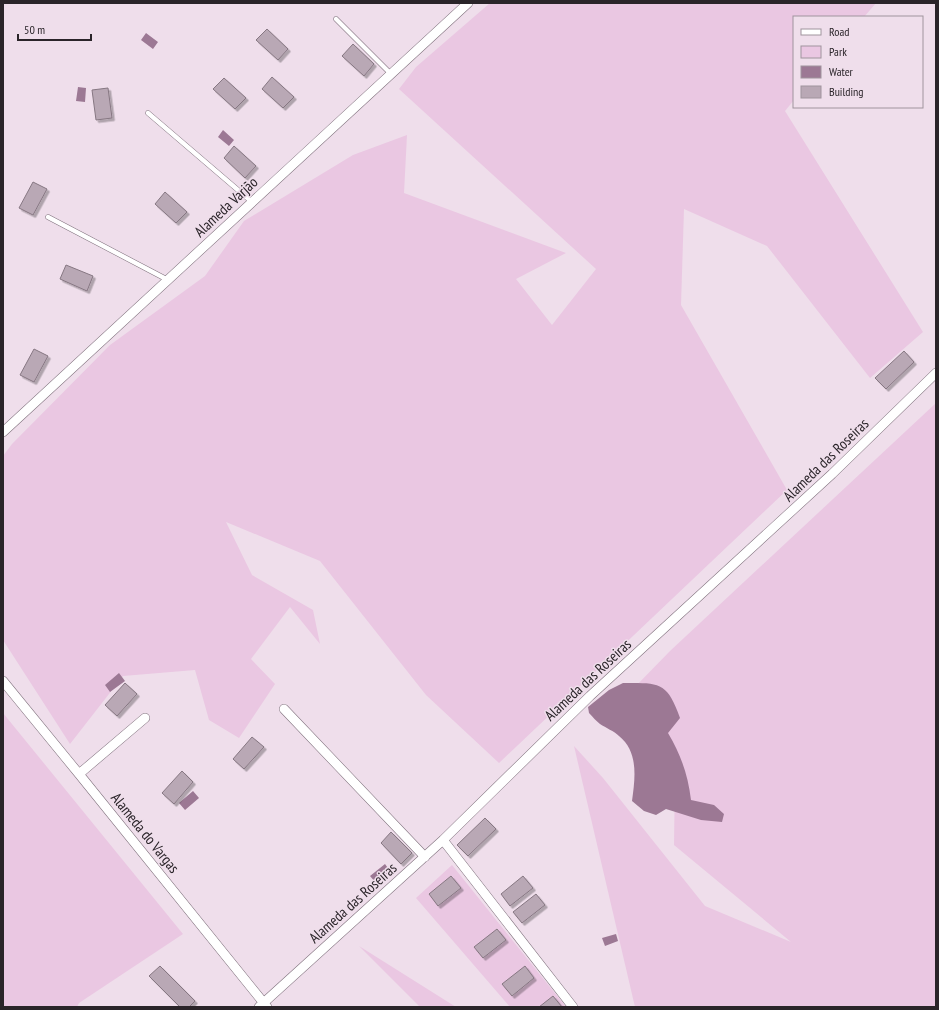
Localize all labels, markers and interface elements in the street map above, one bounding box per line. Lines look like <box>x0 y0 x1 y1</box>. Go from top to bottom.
scale bar <box>18 16 91 42</box>
legend <box>793 16 923 108</box>
text: 50 m <box>24 22 45 37</box>
text: Road <box>829 24 849 39</box>
text: Park <box>829 44 847 59</box>
text: Water <box>829 64 854 79</box>
text: Building <box>829 84 864 99</box>
street label: Alameda Varjão <box>190 172 261 241</box>
street label: Alameda das Roseiras <box>779 414 872 505</box>
street label: Alameda das Roseiras <box>540 635 635 725</box>
street label: Alameda do Vargas <box>107 789 184 877</box>
street label: Alameda das Roseiras <box>305 858 401 947</box>

